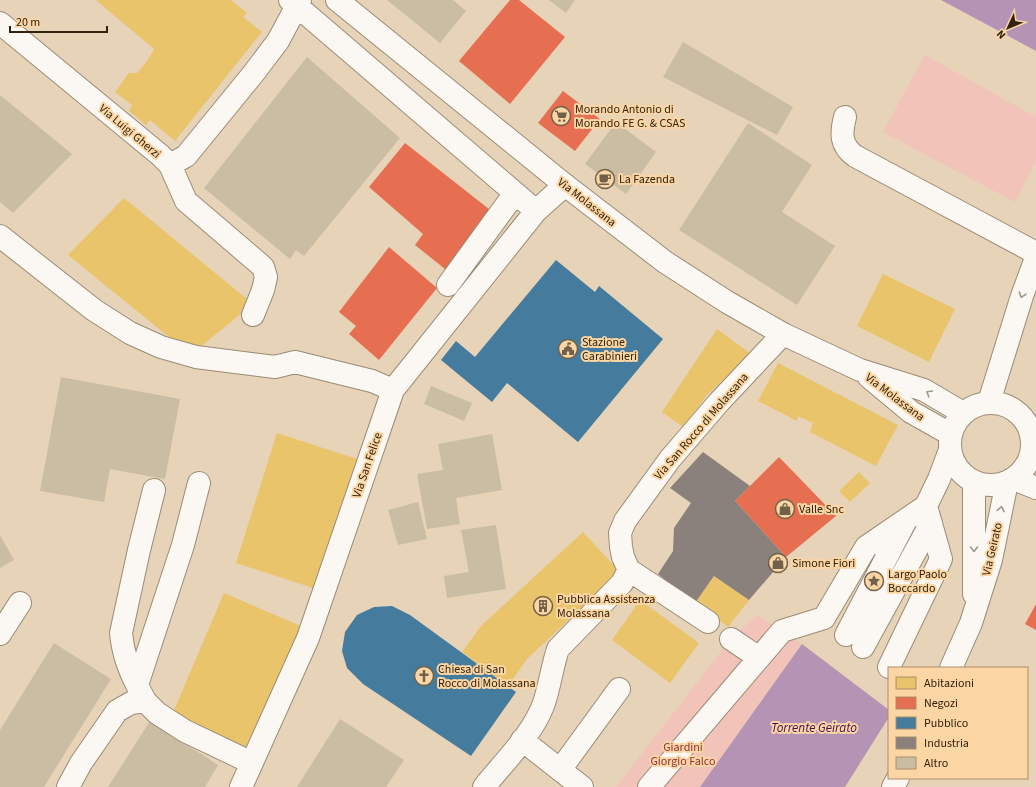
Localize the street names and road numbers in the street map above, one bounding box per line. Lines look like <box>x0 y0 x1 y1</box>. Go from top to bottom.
street label: Via Luigi Gherzi <box>95 100 164 162</box>
street label: Via Molassana <box>554 174 620 231</box>
street label: Via San Rocco di Molassana <box>650 369 753 483</box>
street label: Via Molassana <box>861 369 928 425</box>
street label: Via San Felice <box>348 430 387 500</box>
street label: Via Geirato <box>978 521 1007 577</box>

